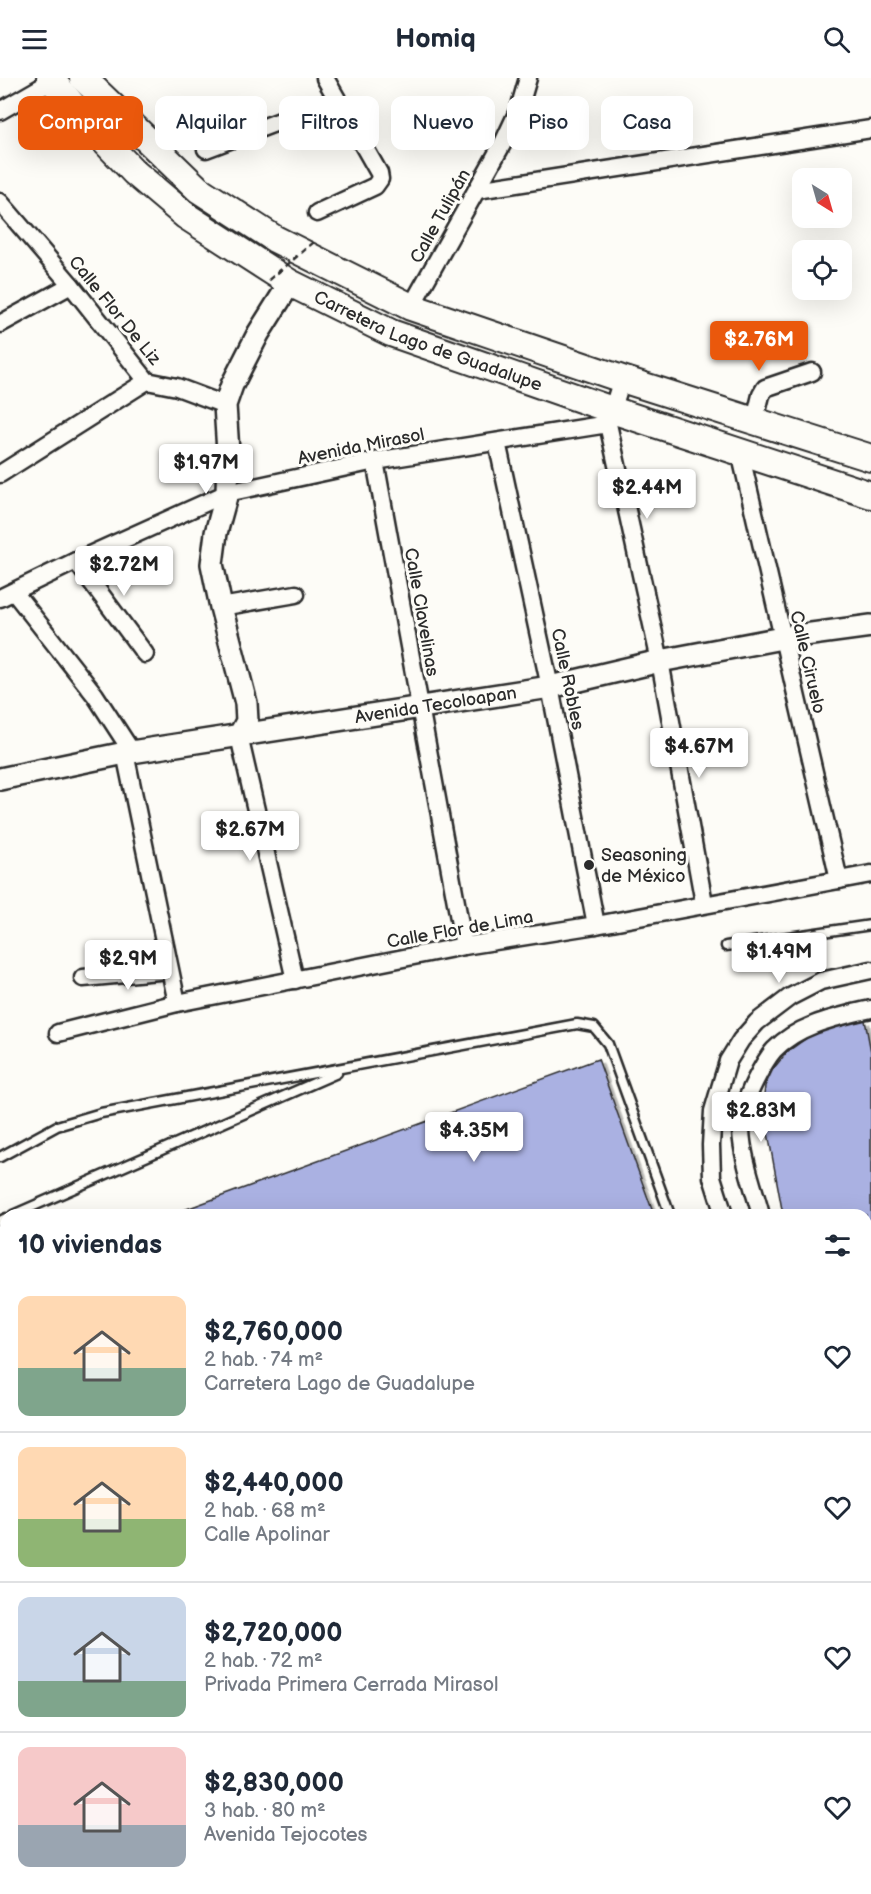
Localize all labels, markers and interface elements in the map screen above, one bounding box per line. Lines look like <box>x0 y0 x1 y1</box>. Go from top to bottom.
icon: menu <box>18 23 51 56</box>
text: Homiq <box>395 23 476 55</box>
icon: search <box>820 23 853 56</box>
chip: Comprar <box>18 96 143 150</box>
chip: Alquilar <box>155 96 267 150</box>
chip: Filtros <box>279 96 379 150</box>
chip: Nuevo <box>391 96 495 150</box>
chip: Piso <box>507 96 589 150</box>
chip: Casa <box>601 96 693 150</box>
street label: Calle Tulipán <box>406 166 475 267</box>
north arrow <box>792 168 852 228</box>
map controls <box>792 168 852 300</box>
button: locate <box>792 240 852 300</box>
street label: Calle Flor De Liz <box>64 252 165 369</box>
street label: Carretera Lago de Guadalupe <box>310 286 545 396</box>
pin: $2.76M <box>710 321 808 372</box>
text: $2.76M <box>724 328 794 352</box>
street label: Avenida Mirasol <box>296 424 426 469</box>
pin: $1.97M <box>157 444 255 495</box>
text: $1.97M <box>173 451 239 475</box>
pin: $2.44M <box>598 469 696 520</box>
text: $2.44M <box>612 476 682 500</box>
pin: $2.72M <box>75 546 173 597</box>
street label: Calle Clavelinas <box>400 546 443 678</box>
text: $2.72M <box>89 553 159 577</box>
street label: Calle Ciruelo <box>786 609 830 716</box>
street label: Calle Robles <box>547 627 589 732</box>
street label: Avenida Tecoloapan <box>353 682 518 728</box>
pin: $4.67M <box>650 728 748 779</box>
text: $4.67M <box>664 735 734 759</box>
pin: $2.67M <box>201 811 299 862</box>
text: $2.67M <box>215 818 285 842</box>
place label: Seasoning de México <box>601 845 687 887</box>
marker: Seasoning de México <box>582 858 596 872</box>
street label: Calle Flor de Lima <box>385 906 535 953</box>
pin: $1.49M <box>730 933 828 984</box>
pin: $2.9M <box>86 940 170 991</box>
text: $1.49M <box>746 940 812 964</box>
text: $2.9M <box>99 947 157 971</box>
pin: $2.83M <box>712 1092 810 1143</box>
text: $2.83M <box>726 1099 796 1123</box>
pin: $4.35M <box>425 1112 523 1163</box>
text: $4.35M <box>439 1119 509 1143</box>
icon: filters <box>821 1229 854 1262</box>
text: 10 viviendas <box>18 1230 162 1261</box>
text: $2,760,000 <box>204 1317 343 1348</box>
icon: home <box>66 1320 138 1392</box>
icon: heart <box>821 1340 854 1373</box>
text: 2 hab. · 74 m² <box>204 1348 323 1372</box>
text: Carretera Lago de Guadalupe <box>204 1372 475 1396</box>
text: $2,440,000 <box>204 1468 344 1499</box>
icon: home <box>66 1471 138 1543</box>
icon: heart <box>821 1491 854 1524</box>
text: 2 hab. · 68 m² <box>204 1499 326 1523</box>
text: Calle Apolinar <box>204 1523 330 1547</box>
text: $2,720,000 <box>204 1618 343 1649</box>
icon: home <box>66 1621 138 1693</box>
icon: heart <box>821 1641 854 1674</box>
text: 2 hab. · 72 m² <box>204 1649 323 1673</box>
text: Privada Primera Cerrada Mirasol <box>204 1673 499 1697</box>
text: $2,830,000 <box>204 1768 344 1799</box>
icon: home <box>66 1771 138 1843</box>
icon: heart <box>821 1791 854 1824</box>
text: 3 hab. · 80 m² <box>204 1799 326 1823</box>
text: Avenida Tejocotes <box>204 1823 367 1847</box>

